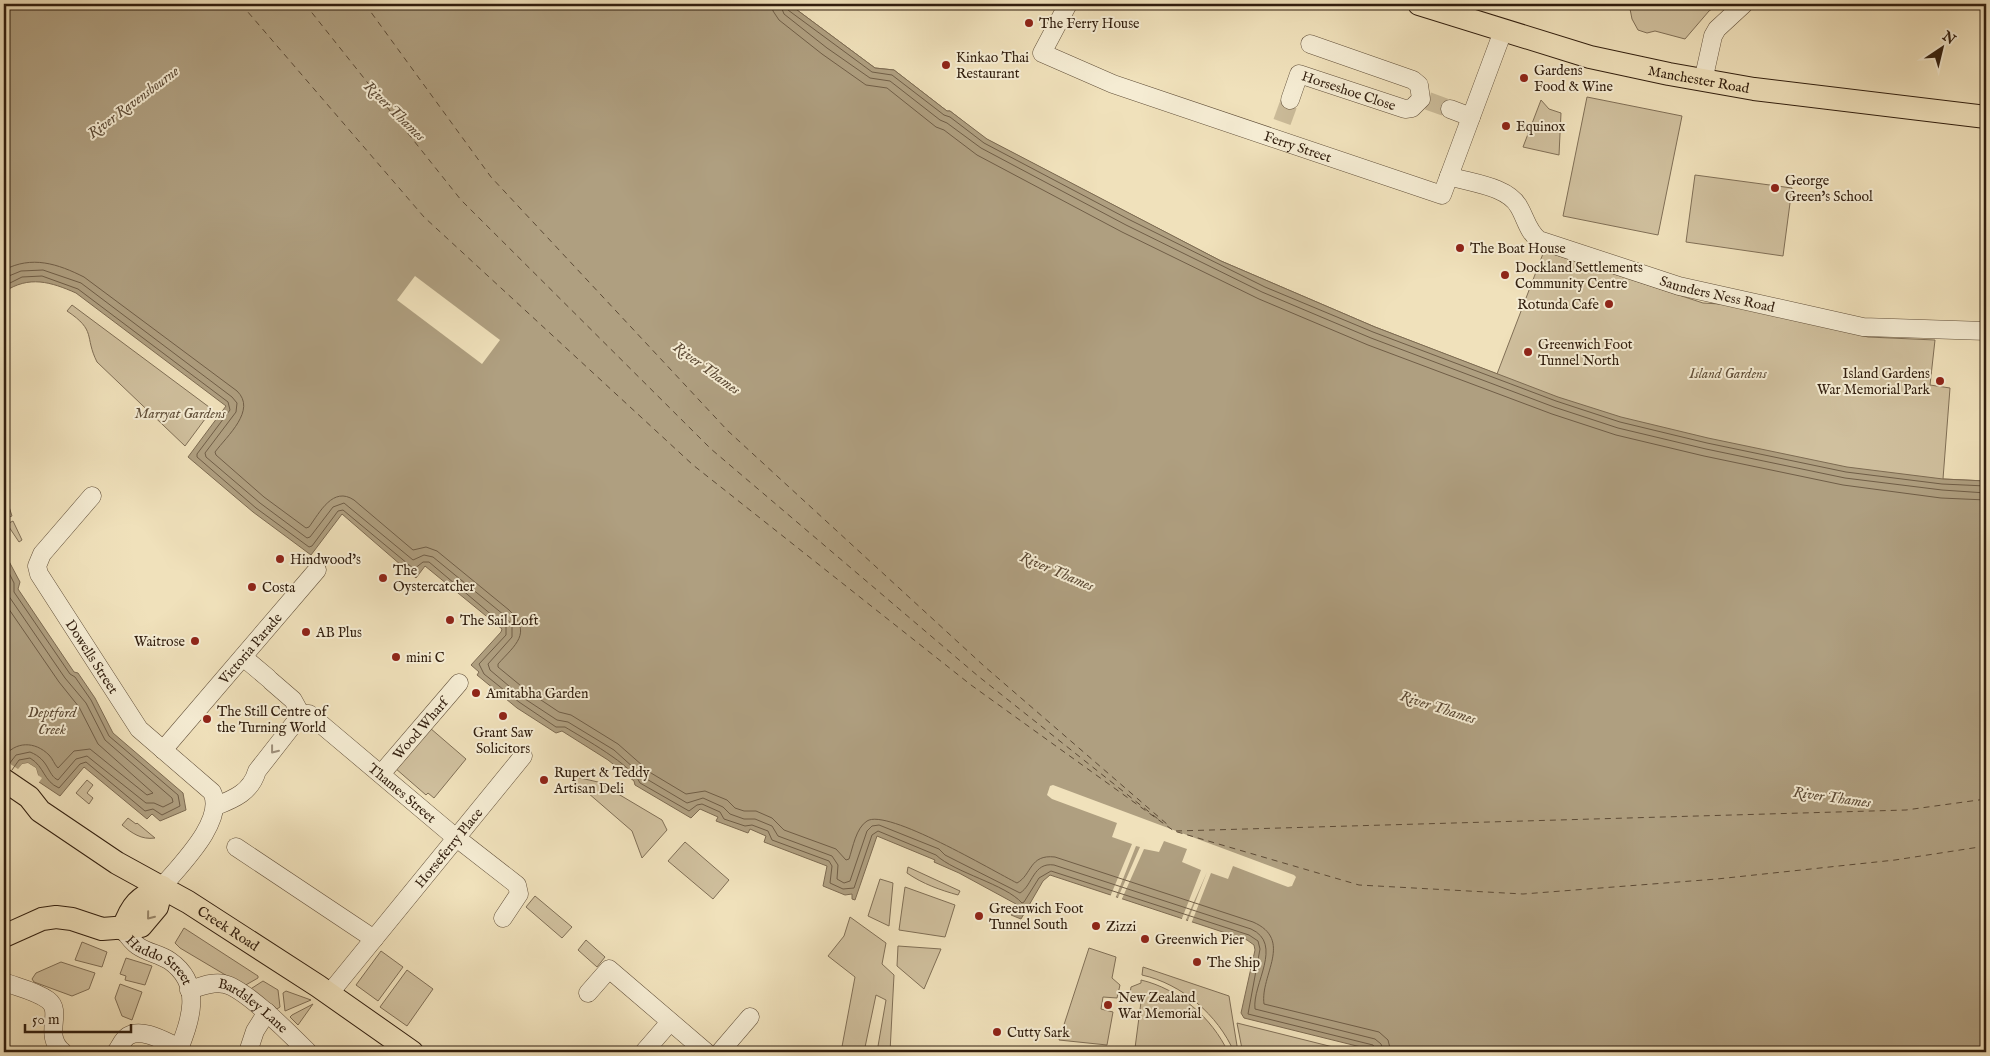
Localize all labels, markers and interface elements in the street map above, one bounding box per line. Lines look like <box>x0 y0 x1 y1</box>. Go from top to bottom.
place label: The Ferry House <box>1039 15 1140 33</box>
marker: The Ferry House <box>1023 17 1035 29</box>
north arrow <box>1918 22 1968 72</box>
text: N <box>1938 27 1959 49</box>
place label: Kinkao Thai Restaurant <box>956 49 1029 83</box>
marker: Kinkao Thai Restaurant <box>940 59 952 71</box>
water label: River Ravensbourne <box>84 62 183 143</box>
place label: Gardens Food & Wine <box>1534 62 1614 96</box>
street label: Manchester Road <box>1646 62 1751 98</box>
street label: Horseshoe Close <box>1299 68 1398 115</box>
marker: Gardens Food & Wine <box>1518 72 1530 84</box>
water label: River Thames <box>360 77 430 146</box>
place label: Equinox <box>1516 118 1565 136</box>
marker: Equinox <box>1500 120 1512 132</box>
street label: Ferry Street <box>1261 128 1334 167</box>
place label: George Green's School <box>1785 172 1873 206</box>
marker: George Green's School <box>1769 182 1781 194</box>
place label: The Boat House <box>1470 240 1566 258</box>
marker: The Boat House <box>1454 242 1466 254</box>
place label: Dockland Settlements Community Centre <box>1515 259 1643 293</box>
marker: Dockland Settlements Community Centre <box>1499 269 1511 281</box>
street label: Saunders Ness Road <box>1657 272 1777 317</box>
place label: Rotunda Cafe <box>1517 296 1600 314</box>
marker: Rotunda Cafe <box>1603 298 1615 310</box>
place label: Greenwich Foot Tunnel North <box>1538 336 1633 370</box>
water label: River Thames <box>669 338 745 400</box>
marker: Greenwich Foot Tunnel North <box>1522 346 1534 358</box>
park label: Island Gardens <box>1688 365 1768 383</box>
place label: Island Gardens War Memorial Park <box>1817 365 1931 399</box>
marker: Island Gardens War Memorial Park <box>1934 375 1946 387</box>
park label: Marryat Gardens <box>134 405 227 423</box>
water label: River Thames <box>1017 547 1097 596</box>
place label: Hindwood's <box>290 551 361 569</box>
marker: Hindwood's <box>274 553 286 565</box>
place label: The Oystercatcher <box>393 562 475 596</box>
marker: The Oystercatcher <box>377 572 389 584</box>
place label: Costa <box>262 579 296 597</box>
marker: Costa <box>246 581 258 593</box>
street label: Victoria Parade <box>215 609 287 689</box>
place label: The Sail Loft <box>460 612 539 630</box>
marker: The Sail Loft <box>444 614 456 626</box>
street label: Dowells Street <box>61 617 122 698</box>
place label: AB Plus <box>315 624 362 642</box>
marker: AB Plus <box>300 626 312 638</box>
place label: Waitrose <box>134 633 186 651</box>
marker: Waitrose <box>189 635 201 647</box>
place label: mini C <box>406 649 445 667</box>
marker: mini C <box>390 651 402 663</box>
place label: Amitabha Garden <box>485 685 589 703</box>
water label: River Thames <box>1398 686 1479 729</box>
marker: Amitabha Garden <box>470 687 482 699</box>
street label: Wood Wharf <box>389 692 454 764</box>
water label: Deptford Creek <box>28 703 77 739</box>
place label: The Still Centre of the Turning World <box>217 703 329 737</box>
marker: Grant Saw Solicitors <box>497 710 509 722</box>
marker: The Still Centre of the Turning World <box>201 713 213 725</box>
place label: Grant Saw Solicitors <box>473 724 534 758</box>
one-way arrow <box>272 744 280 753</box>
street label: Thames Street <box>364 760 440 827</box>
place label: Rupert & Teddy Artisan Deli <box>553 764 650 798</box>
marker: Rupert & Teddy Artisan Deli <box>538 774 550 786</box>
water label: River Thames <box>1792 783 1873 812</box>
street label: Horseferry Place <box>411 804 487 892</box>
place label: Greenwich Foot Tunnel South <box>989 900 1084 934</box>
street label: Creek Road <box>193 902 263 956</box>
one-way arrow <box>147 910 155 919</box>
marker: Greenwich Foot Tunnel South <box>973 910 985 922</box>
place label: Zizzi <box>1106 918 1137 936</box>
marker: Zizzi <box>1090 920 1102 932</box>
place label: Greenwich Pier <box>1155 931 1244 949</box>
street label: Haddo Street <box>121 932 196 988</box>
marker: Greenwich Pier <box>1139 933 1151 945</box>
place label: The Ship <box>1207 954 1260 972</box>
marker: The Ship <box>1191 956 1203 968</box>
street label: Bardsley Lane <box>216 975 292 1038</box>
place label: New Zealand War Memorial <box>1118 989 1201 1023</box>
marker: New Zealand War Memorial <box>1102 999 1114 1011</box>
scale bar <box>25 1001 131 1033</box>
text: 50 m <box>32 1010 60 1029</box>
place label: Cutty Sark <box>1007 1024 1070 1042</box>
marker: Cutty Sark <box>991 1026 1003 1038</box>

